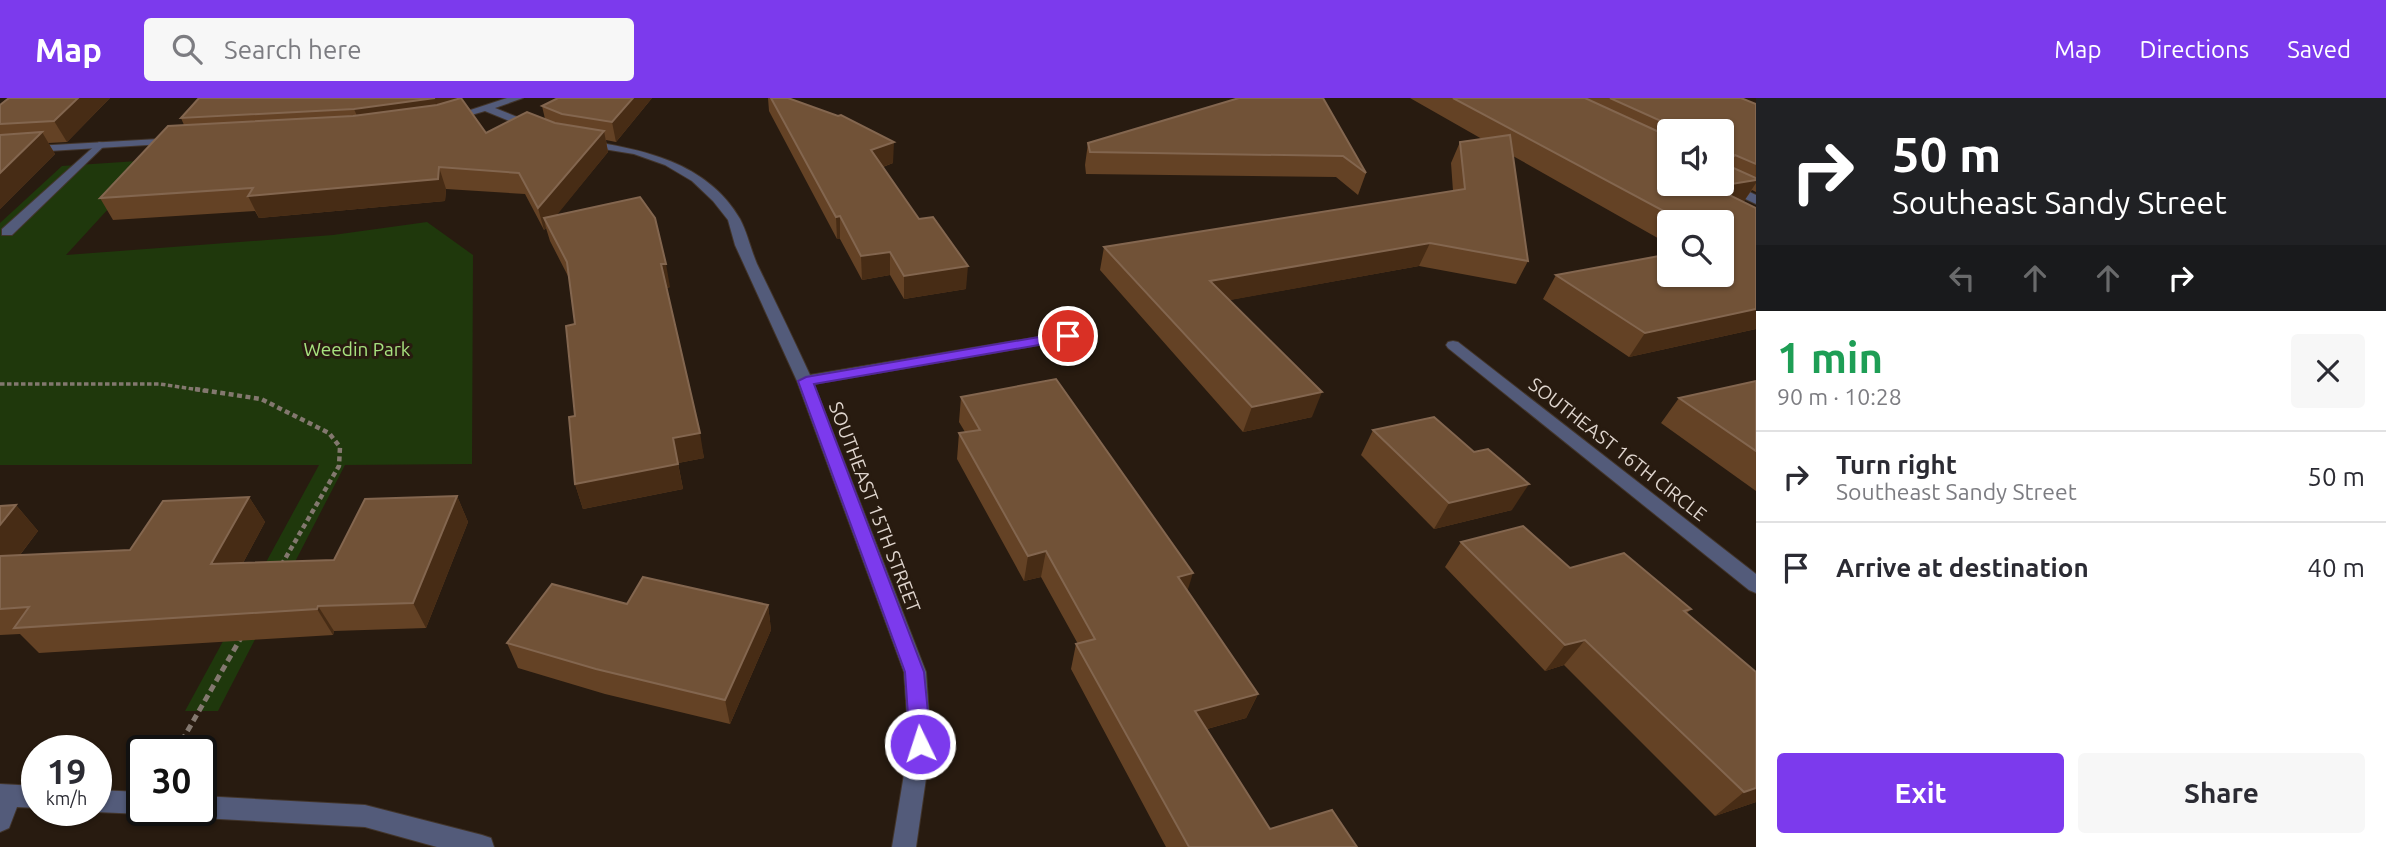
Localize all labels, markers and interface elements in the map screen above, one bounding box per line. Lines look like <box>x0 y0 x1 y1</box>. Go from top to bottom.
search box <box>144 18 634 81</box>
icon: search <box>168 30 206 68</box>
text: Map <box>35 31 102 68</box>
text: Search here <box>224 35 362 64</box>
text: Map <box>2054 36 2101 63</box>
text: Directions <box>2139 36 2249 63</box>
text: Saved <box>2287 36 2351 63</box>
map controls <box>1657 119 1734 287</box>
button: sound <box>1657 119 1734 196</box>
icon: right <box>1777 126 1868 217</box>
text: 50 m <box>1892 126 2001 181</box>
text: Southeast Sandy Street <box>1892 184 2227 220</box>
button: search <box>1657 210 1734 287</box>
icon: left <box>1943 259 1981 297</box>
icon: ahead <box>2016 259 2054 297</box>
icon: ahead <box>2089 259 2127 297</box>
icon: right <box>2162 259 2200 297</box>
pin <box>1038 306 1098 366</box>
icon: arrive <box>1049 317 1087 355</box>
text: 1 min <box>1777 334 1883 381</box>
button: close <box>2291 334 2365 408</box>
park label: Weedin Park <box>304 338 411 360</box>
street label: SOUTHEAST 16TH CIRCLE <box>1525 373 1711 525</box>
text: 90 m · 10:28 <box>1777 384 1902 409</box>
street label: SOUTHEAST 15TH STREET <box>825 399 926 616</box>
text: Turn right <box>1836 450 1957 479</box>
icon: right <box>1777 458 1815 496</box>
text: 50 m <box>2307 462 2365 491</box>
text: Southeast Sandy Street <box>1836 479 2077 504</box>
icon: arrive <box>1777 549 1815 587</box>
text: Arrive at destination <box>1836 553 2089 582</box>
text: 40 m <box>2307 553 2365 582</box>
position arrow <box>883 707 957 781</box>
speed limit sign: 30 <box>126 735 217 826</box>
text: 19 <box>47 751 86 791</box>
button: Exit <box>1777 753 2064 833</box>
button: Share <box>2078 753 2365 833</box>
text: km/h <box>46 788 87 808</box>

